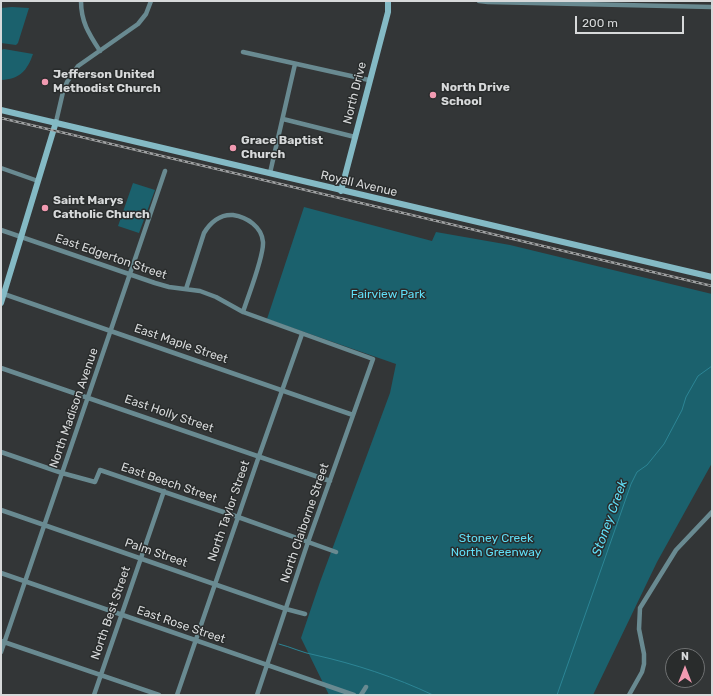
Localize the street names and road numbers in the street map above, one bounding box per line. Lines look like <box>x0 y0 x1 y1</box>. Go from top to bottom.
street label: North Drive <box>340 60 370 126</box>
street label: Royall Avenue <box>319 168 399 200</box>
street label: East Edgerton Street <box>53 231 169 283</box>
street label: East Maple Street <box>132 321 230 367</box>
street label: North Madison Avenue <box>47 346 101 470</box>
street label: East Holly Street <box>123 392 215 436</box>
street label: North Taylor Street <box>205 459 253 563</box>
street label: East Beech Street <box>119 460 219 506</box>
street label: North Claiborne Street <box>278 461 332 585</box>
street label: Palm Street <box>123 536 189 570</box>
street label: North Best Street <box>88 564 134 662</box>
street label: East Rose Street <box>135 603 227 647</box>

